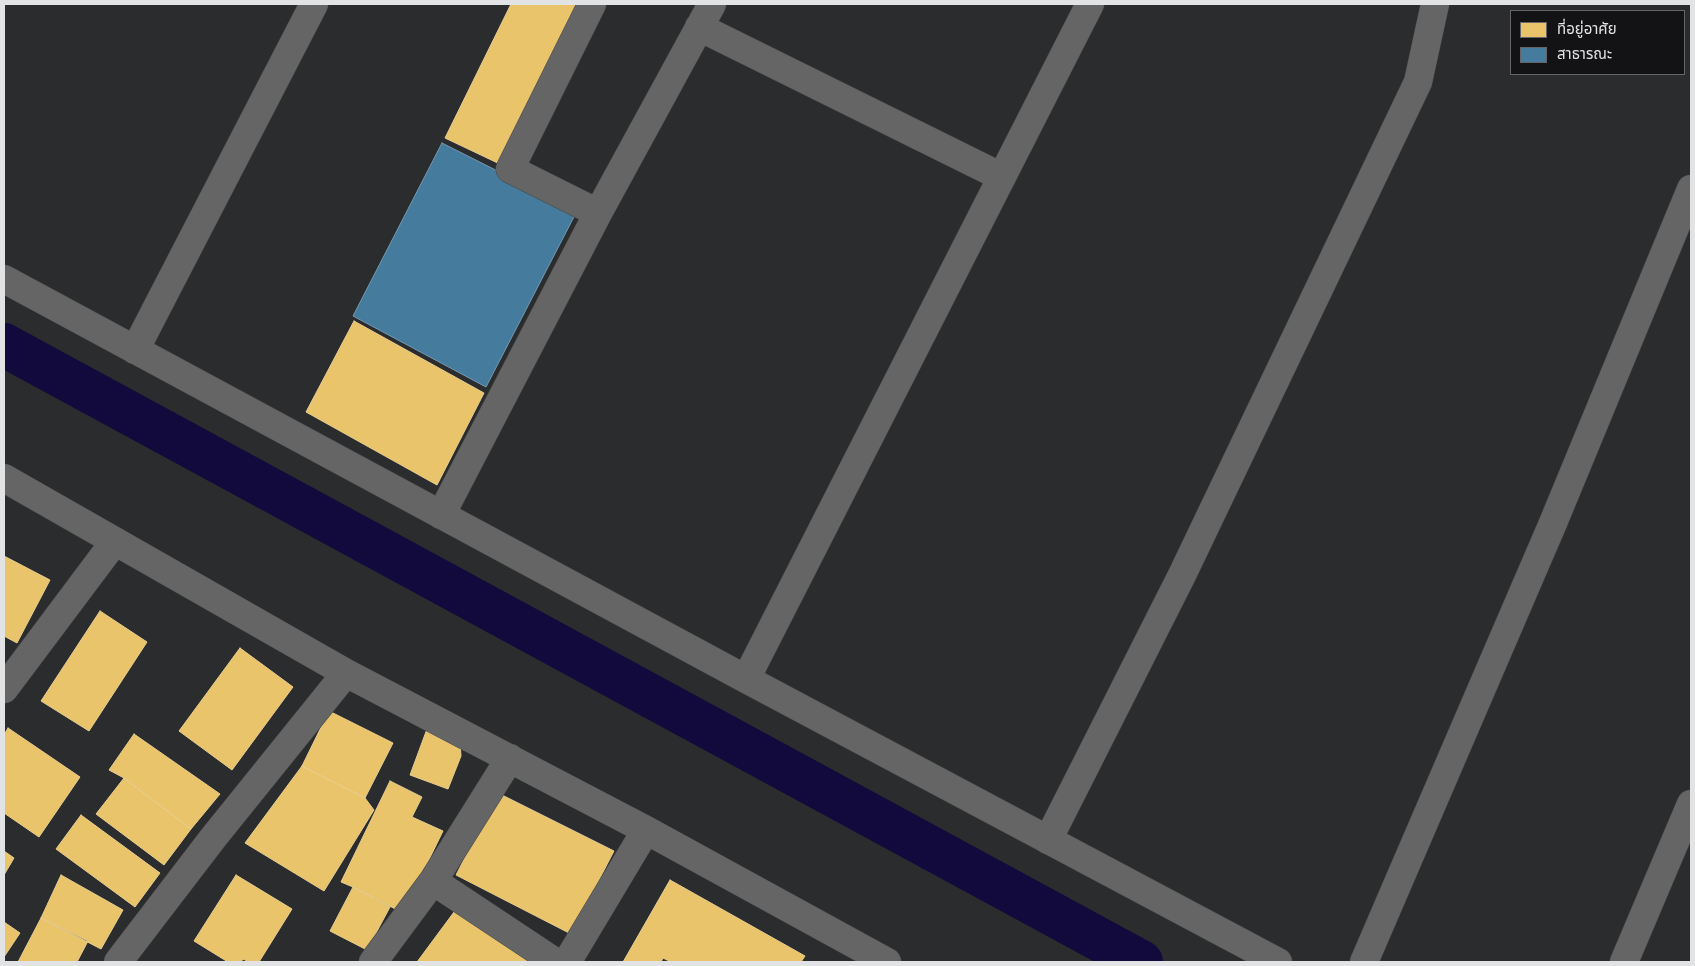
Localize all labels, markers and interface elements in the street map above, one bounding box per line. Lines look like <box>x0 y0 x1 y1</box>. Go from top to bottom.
legend <box>1510 10 1685 75</box>
text: ที่อยู่อาศัย <box>1557 19 1617 38</box>
text: สาธารณะ <box>1557 44 1612 63</box>

